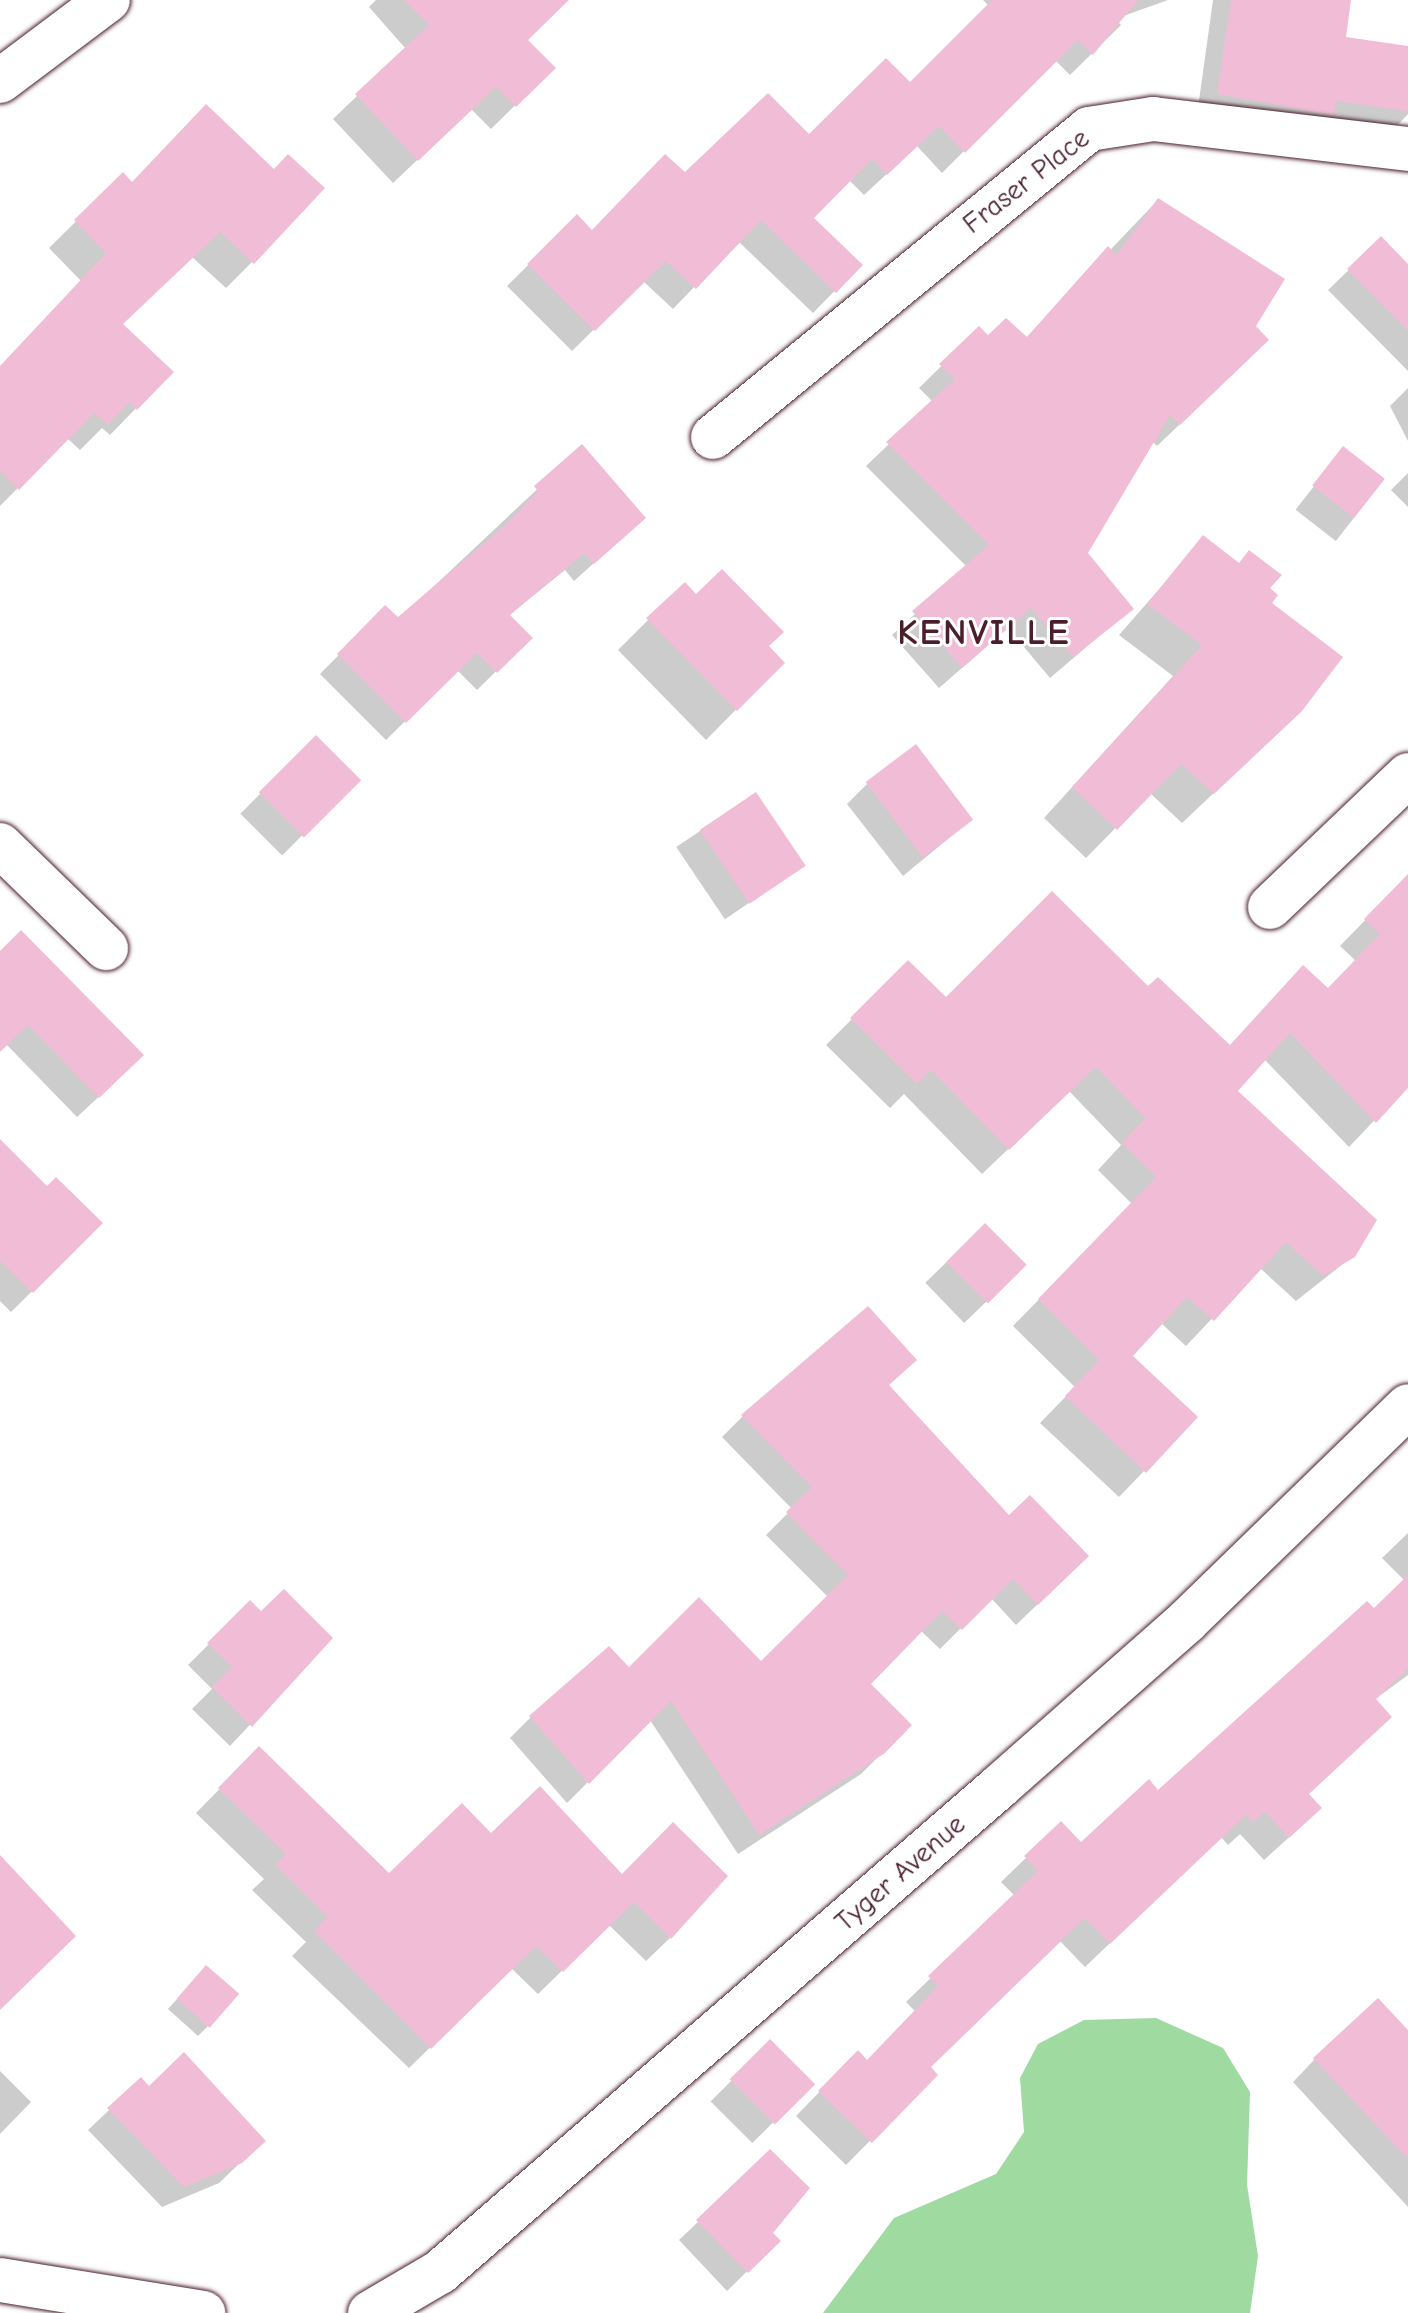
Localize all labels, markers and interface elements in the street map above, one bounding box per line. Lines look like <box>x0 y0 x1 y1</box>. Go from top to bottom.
street label: Fraser Place <box>956 121 1096 241</box>
district label: KENVILLE <box>897 611 1071 655</box>
street label: Tyger Avenue <box>828 1807 972 1939</box>

